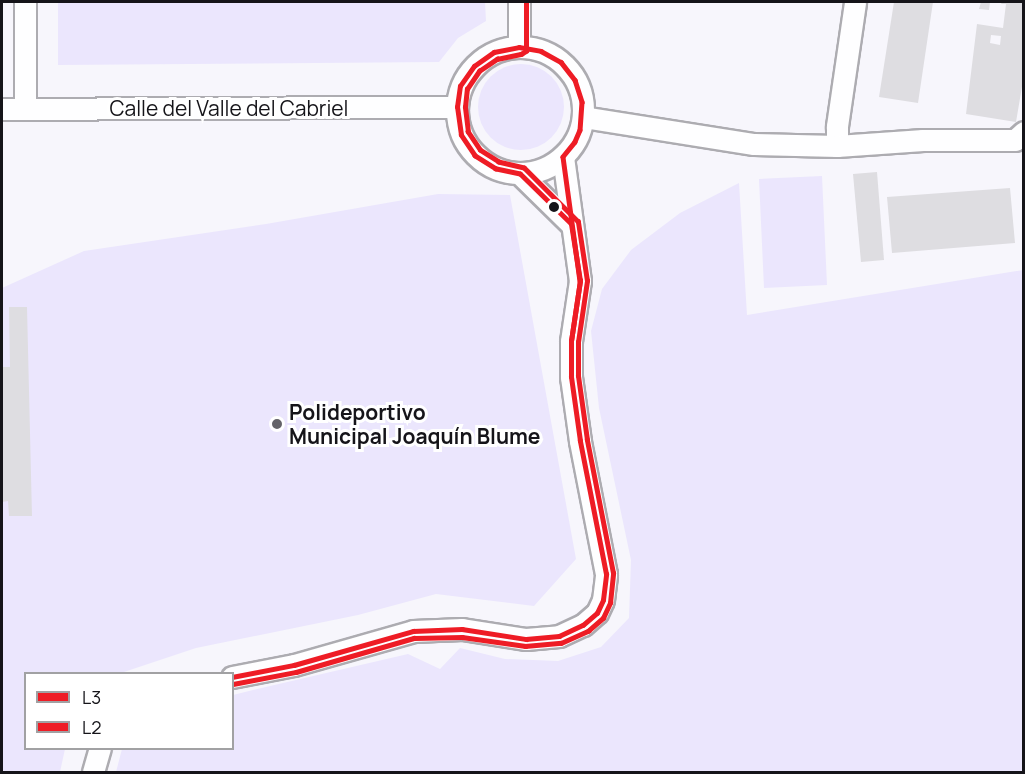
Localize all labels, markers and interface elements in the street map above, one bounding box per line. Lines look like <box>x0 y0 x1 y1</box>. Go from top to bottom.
street label: Calle del Valle del Cabriel <box>109 95 349 121</box>
unlabelled marker <box>548 201 560 213</box>
place label: Polideportivo Municipal Joaquín Blume <box>289 399 540 449</box>
marker: Polideportivo Municipal Joaquín Blume <box>270 417 284 431</box>
legend <box>24 672 234 750</box>
text: L3 <box>82 685 101 709</box>
text: L2 <box>82 715 101 739</box>

